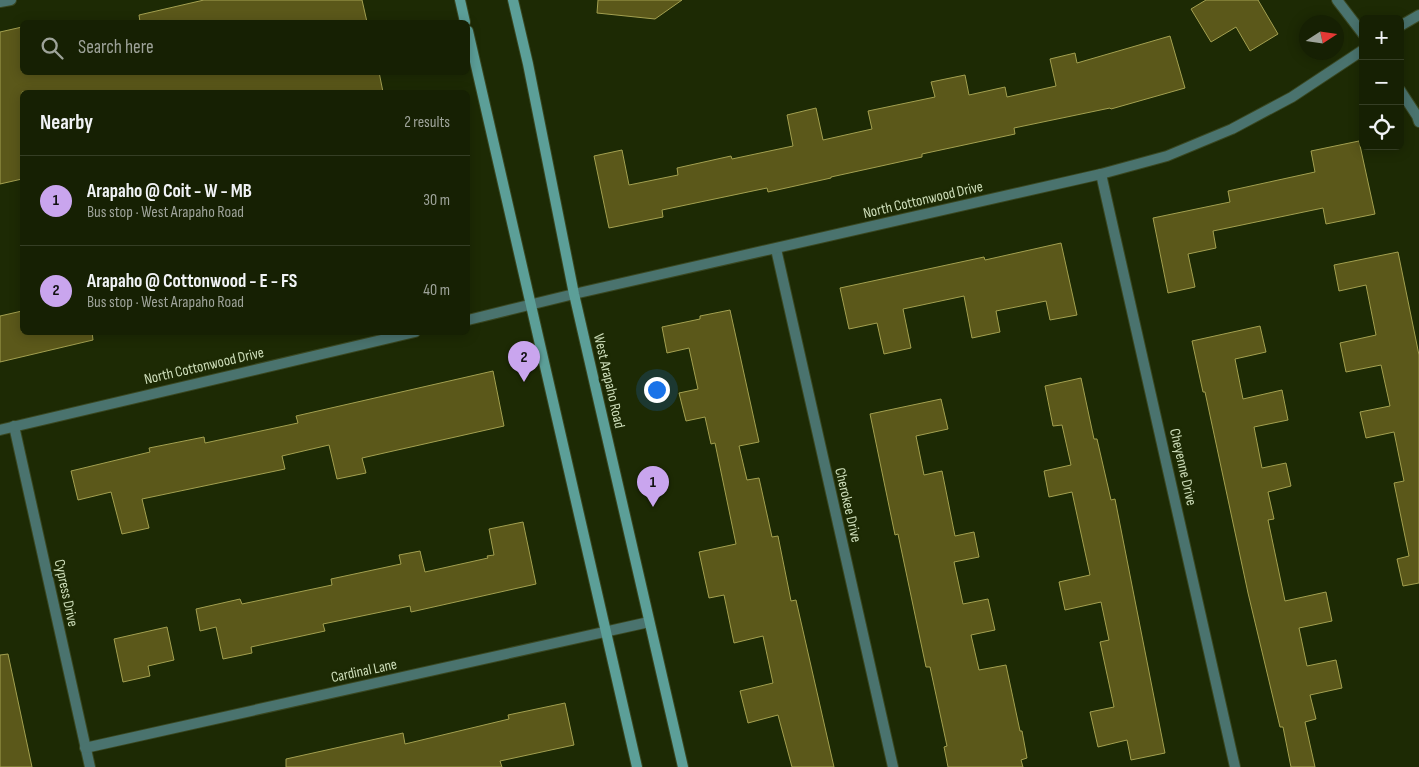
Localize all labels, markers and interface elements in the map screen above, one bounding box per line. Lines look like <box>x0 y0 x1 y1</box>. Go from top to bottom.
north arrow <box>1299 15 1344 60</box>
map controls <box>1359 15 1404 150</box>
button: + <box>1359 15 1404 60</box>
search box <box>20 20 470 75</box>
icon: search <box>38 34 66 62</box>
text: Search here <box>78 36 154 59</box>
button: − <box>1359 60 1404 105</box>
button: locate <box>1359 105 1404 150</box>
text: Nearby <box>40 110 93 135</box>
text: 2 results <box>404 113 450 132</box>
street label: North Cottonwood Drive <box>861 177 985 223</box>
text: Arapaho @ Coit - W - MB <box>87 180 252 203</box>
text: 1 <box>53 191 59 210</box>
text: 30 m <box>423 191 450 210</box>
text: Bus stop · West Arapaho Road <box>87 203 244 222</box>
text: Arapaho @ Cottonwood - E - FS <box>87 270 297 293</box>
text: 2 <box>52 281 60 300</box>
text: 40 m <box>423 281 450 300</box>
text: Bus stop · West Arapaho Road <box>87 293 244 312</box>
street label: West Arapaho Road <box>589 332 629 430</box>
pin: 2 <box>508 341 540 382</box>
street label: North Cottonwood Drive <box>142 343 266 389</box>
your location <box>644 377 670 403</box>
street label: Cheyenne Drive <box>1165 426 1201 508</box>
pin: 1 <box>637 466 669 507</box>
street label: Cherokee Drive <box>830 466 866 544</box>
street label: Cypress Drive <box>50 558 82 628</box>
street label: Cardinal Lane <box>329 655 399 687</box>

